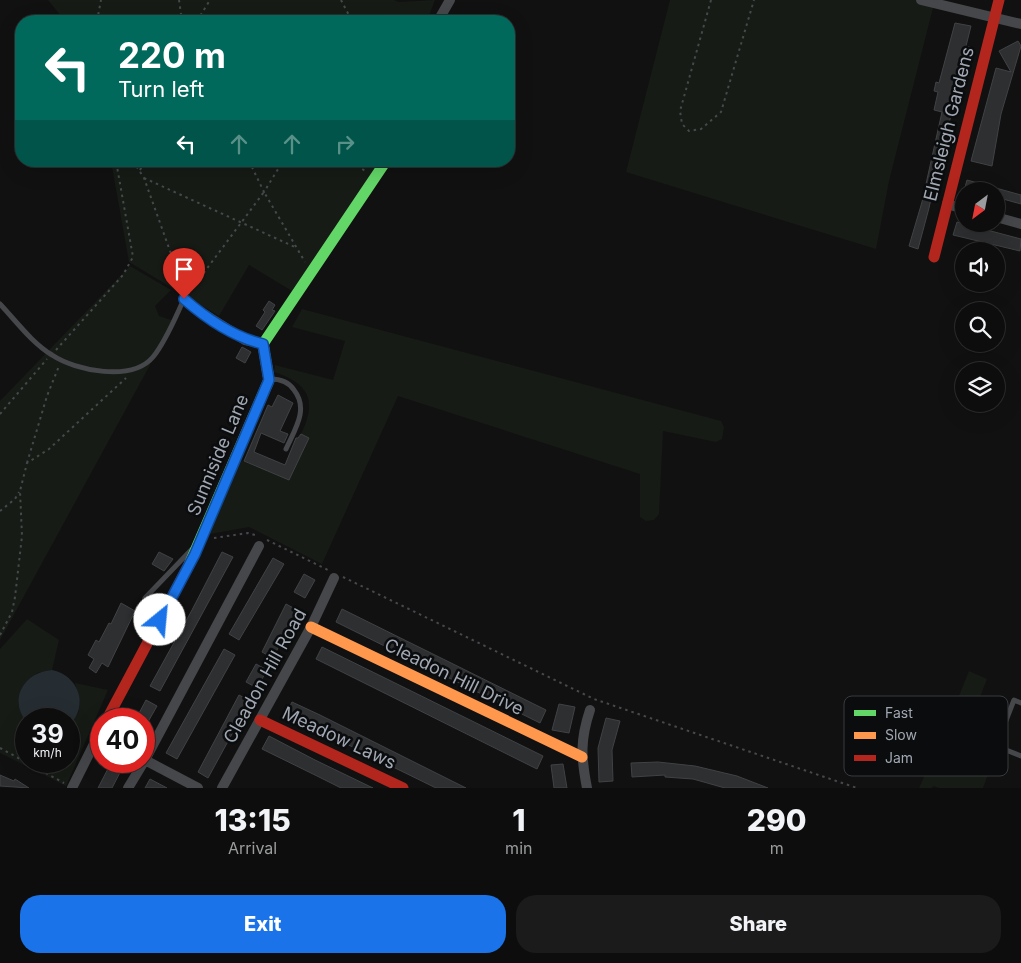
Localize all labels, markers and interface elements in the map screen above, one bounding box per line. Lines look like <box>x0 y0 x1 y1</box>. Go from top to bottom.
text: 220 m <box>118 34 226 76</box>
icon: left <box>35 35 100 100</box>
street label: Elmsleigh Gardens <box>919 45 978 203</box>
text: Turn left <box>118 76 204 102</box>
icon: left <box>172 130 200 158</box>
icon: ahead <box>225 130 253 158</box>
icon: ahead <box>278 130 306 158</box>
icon: right <box>331 130 359 158</box>
north arrow <box>955 182 1005 232</box>
map controls <box>955 182 1005 412</box>
button: sound <box>955 242 1005 292</box>
pin <box>163 248 205 299</box>
icon: arrive <box>170 255 198 283</box>
button: search <box>955 302 1005 352</box>
button: layers <box>955 362 1005 412</box>
street label: Sunniside Lane <box>183 391 253 519</box>
position arrow <box>133 593 185 645</box>
street label: Cleadon Hill Road <box>219 605 310 747</box>
street label: Cleadon Hill Drive <box>381 634 527 719</box>
legend <box>844 696 1008 776</box>
street label: Meadow Laws <box>279 702 399 773</box>
text: Fast <box>885 704 913 721</box>
speed limit sign: 40 <box>90 708 155 773</box>
text: 39 <box>31 719 64 749</box>
text: Slow <box>885 726 917 743</box>
text: km/h <box>33 745 62 760</box>
text: Jam <box>885 749 913 766</box>
text: 13:15 <box>214 802 291 838</box>
text: 1 <box>512 802 525 838</box>
text: 290 <box>747 802 807 838</box>
text: Arrival <box>228 838 277 858</box>
text: min <box>505 838 532 858</box>
text: m <box>770 838 784 858</box>
button: Exit <box>20 895 506 953</box>
button: Share <box>516 895 1001 953</box>

